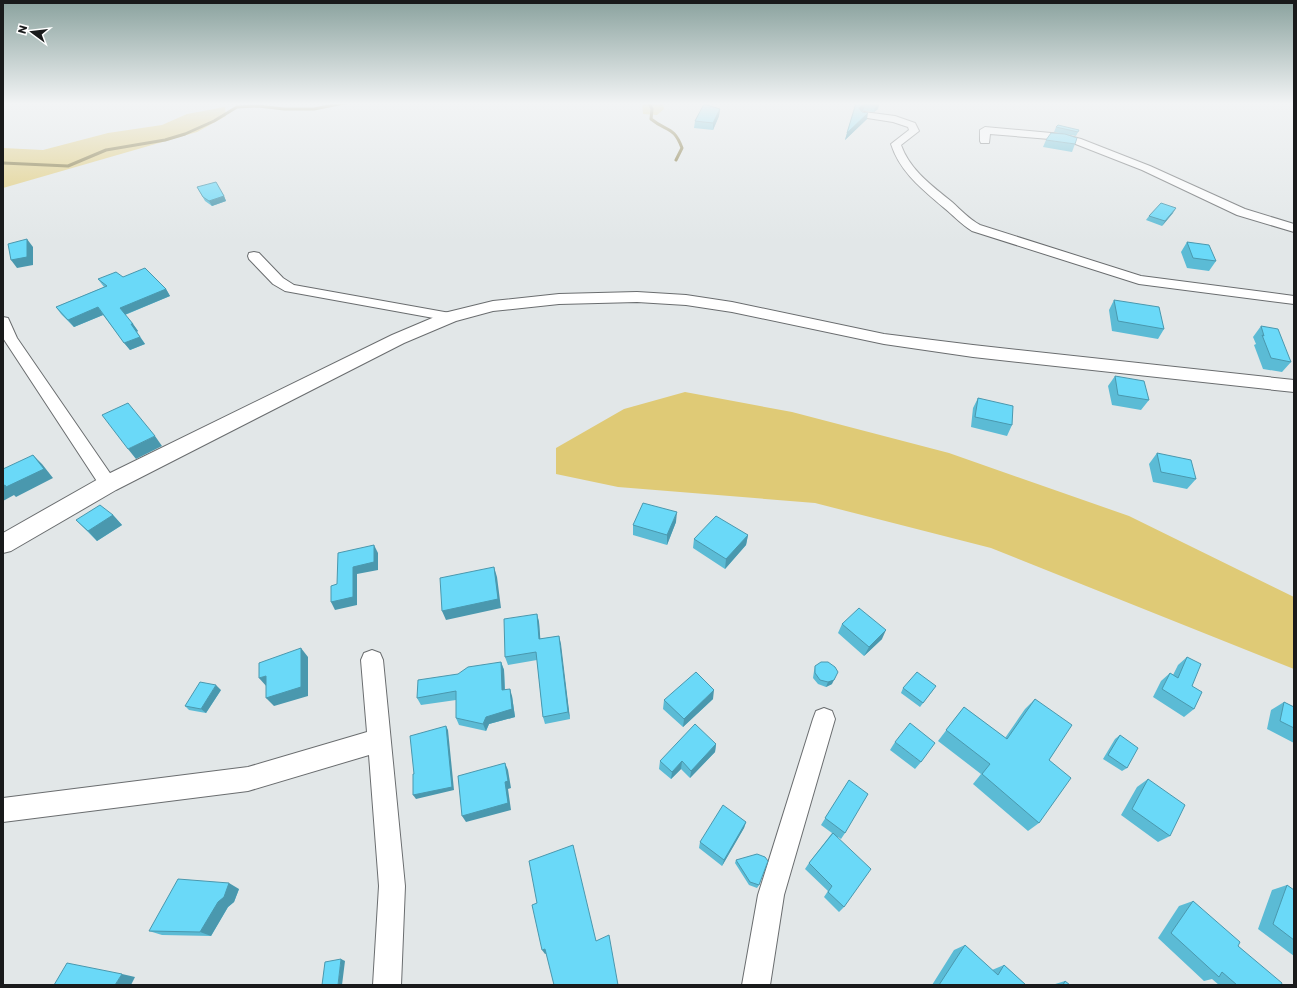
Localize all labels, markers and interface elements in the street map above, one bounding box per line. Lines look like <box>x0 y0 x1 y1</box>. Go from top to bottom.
north arrow <box>12 12 52 52</box>
text: N <box>14 23 31 35</box>

